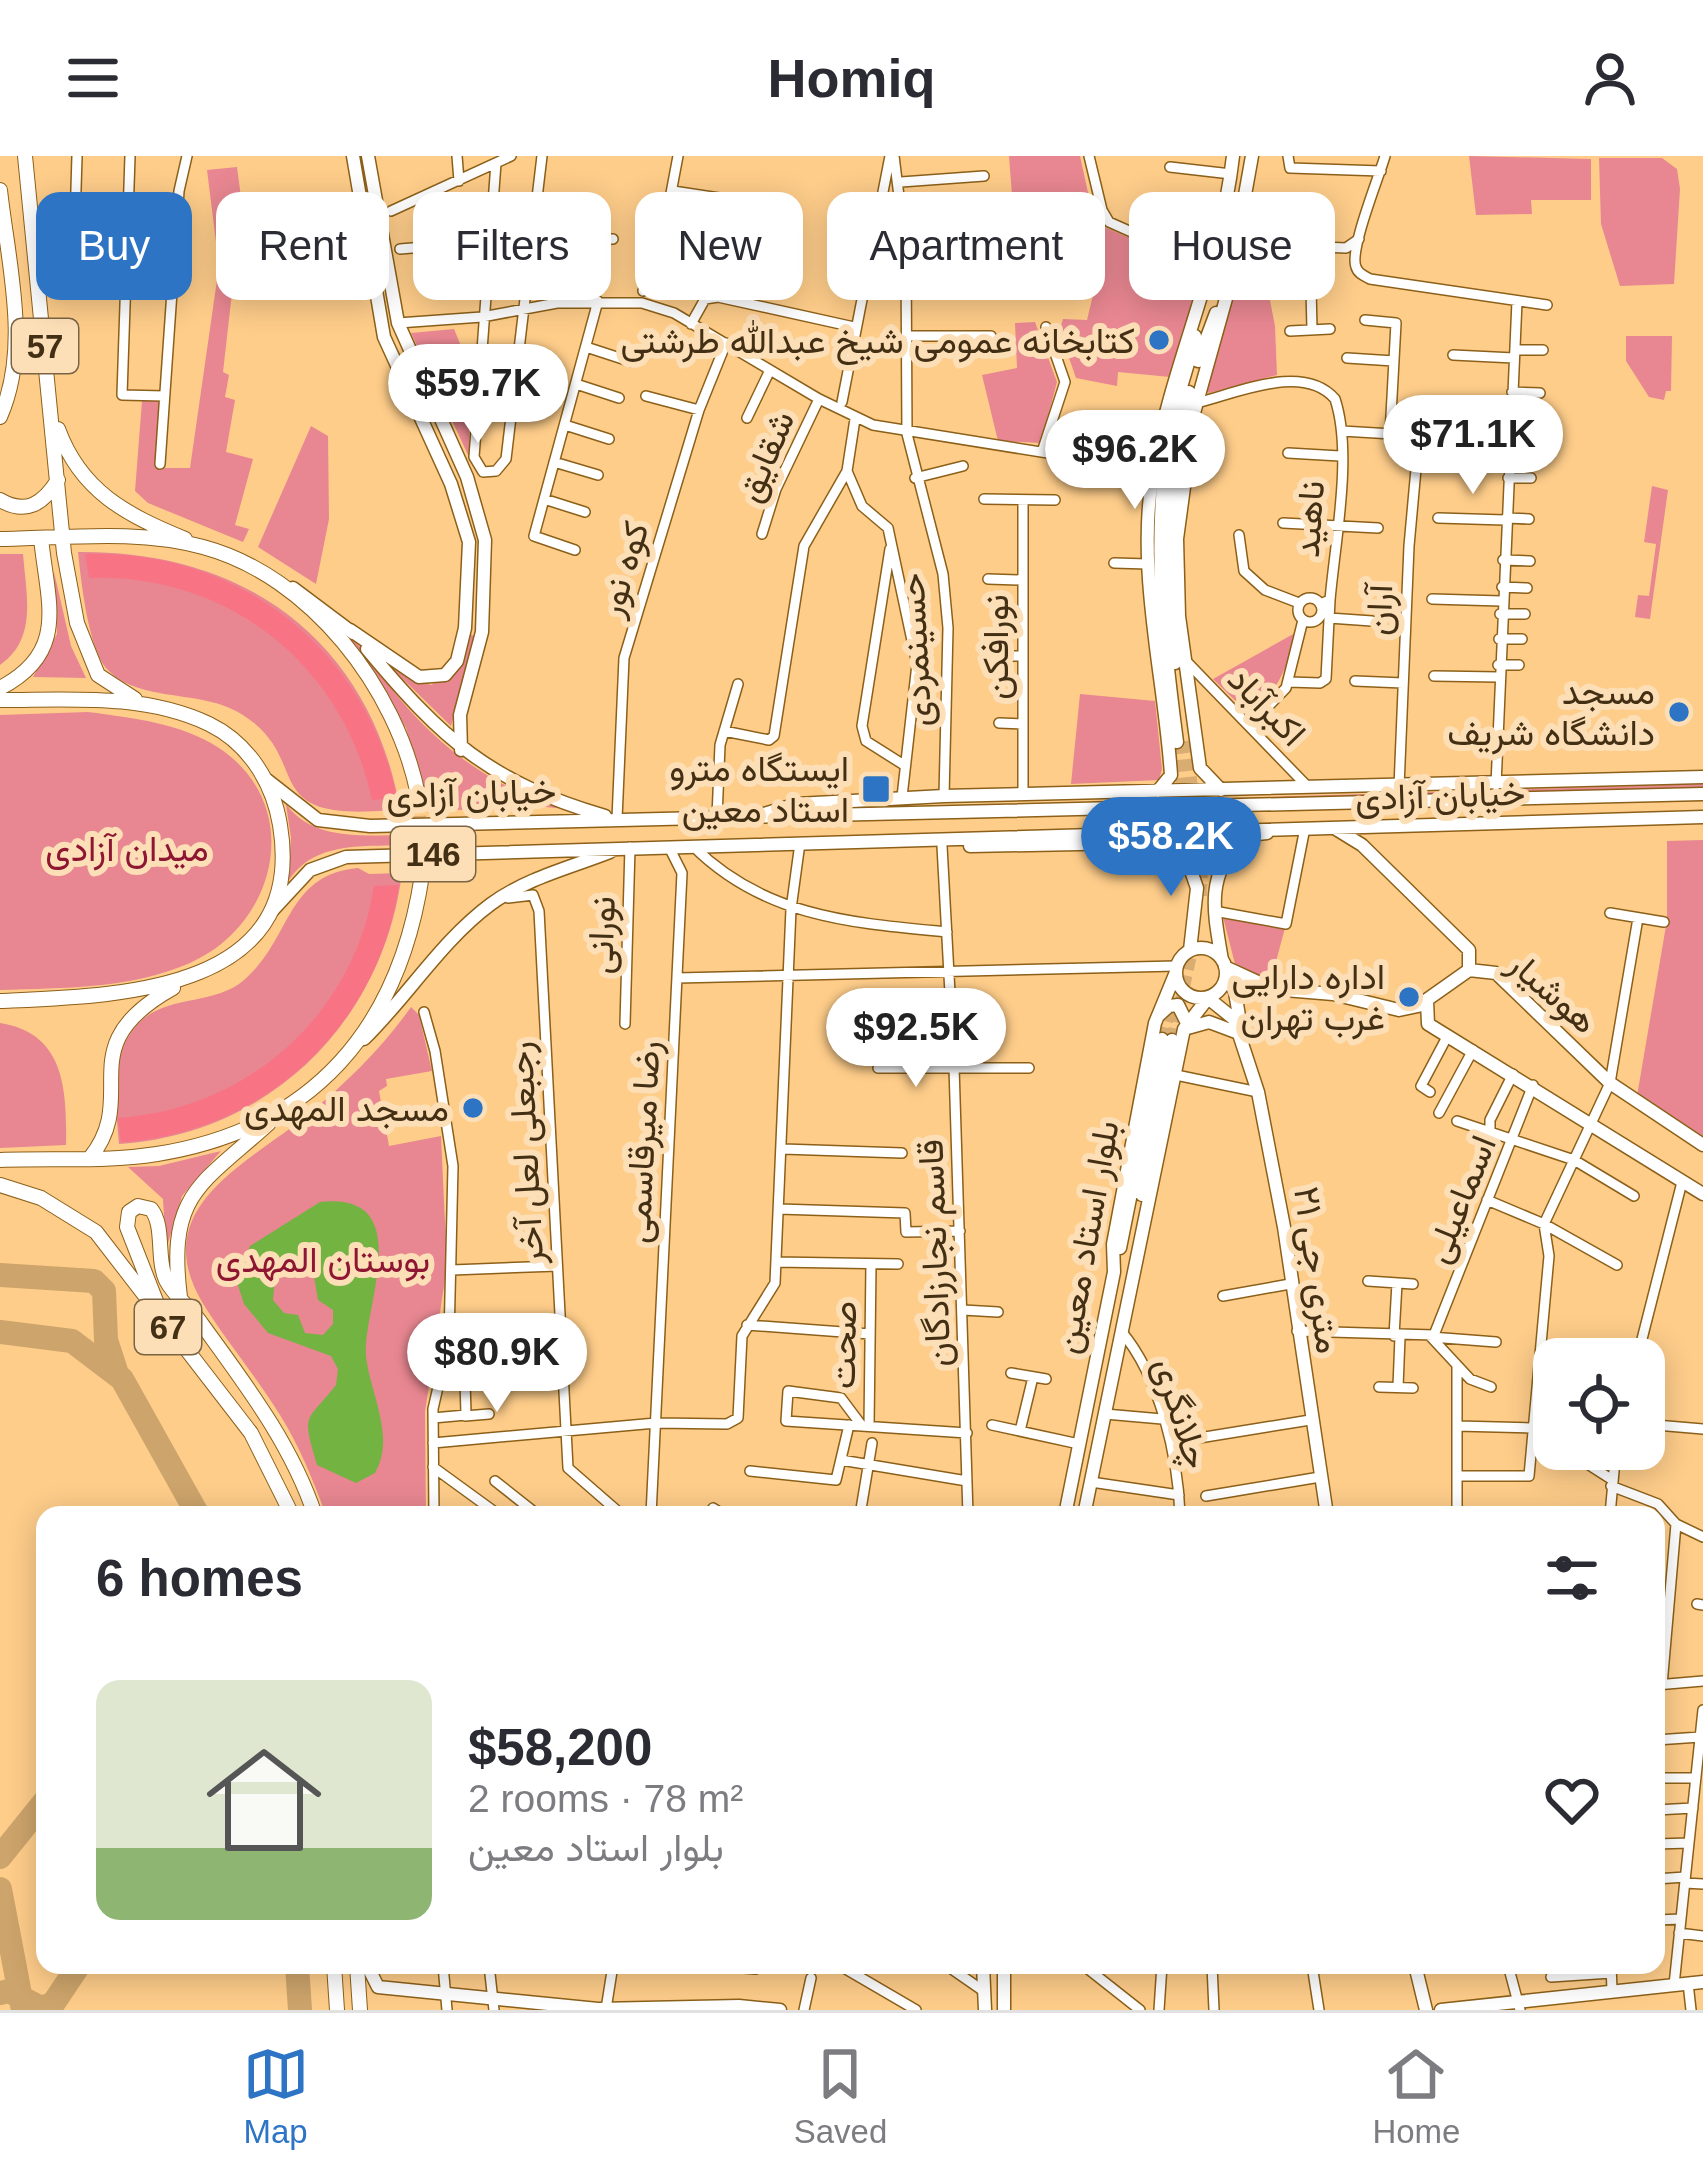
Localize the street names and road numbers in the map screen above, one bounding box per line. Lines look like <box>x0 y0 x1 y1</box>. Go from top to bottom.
road number: 57 <box>12 319 78 373</box>
street label: شقایق <box>728 404 803 508</box>
street label: ناهید <box>1286 479 1332 559</box>
street label: کوه نور <box>589 516 659 623</box>
street label: حسینمردی <box>890 572 942 728</box>
street label: آران <box>1358 581 1402 636</box>
street label: نورافکن <box>975 594 1018 700</box>
street label: اکبرآباد <box>1218 658 1314 755</box>
street label: خیابان آزادی <box>385 770 557 818</box>
street label: خیابان آزادی <box>1354 772 1526 820</box>
road number: 146 <box>391 827 475 881</box>
street label: نورانی <box>579 895 625 975</box>
street label: هوشیار <box>1498 942 1606 1043</box>
street label: رجبعلی لعل آخر <box>499 1040 553 1266</box>
street label: رضا میرقاسمی <box>616 1040 670 1244</box>
street label: بلوار استاد معین <box>1045 1117 1129 1357</box>
street label: اسماعیلی <box>1416 1129 1505 1269</box>
street label: قاسم نجارزادگان <box>910 1138 961 1368</box>
street label: ۲۱ متری جی <box>1284 1184 1350 1356</box>
road number: 67 <box>135 1300 201 1354</box>
street label: صحت <box>822 1301 864 1389</box>
street label: چلانگری <box>1142 1353 1218 1475</box>

